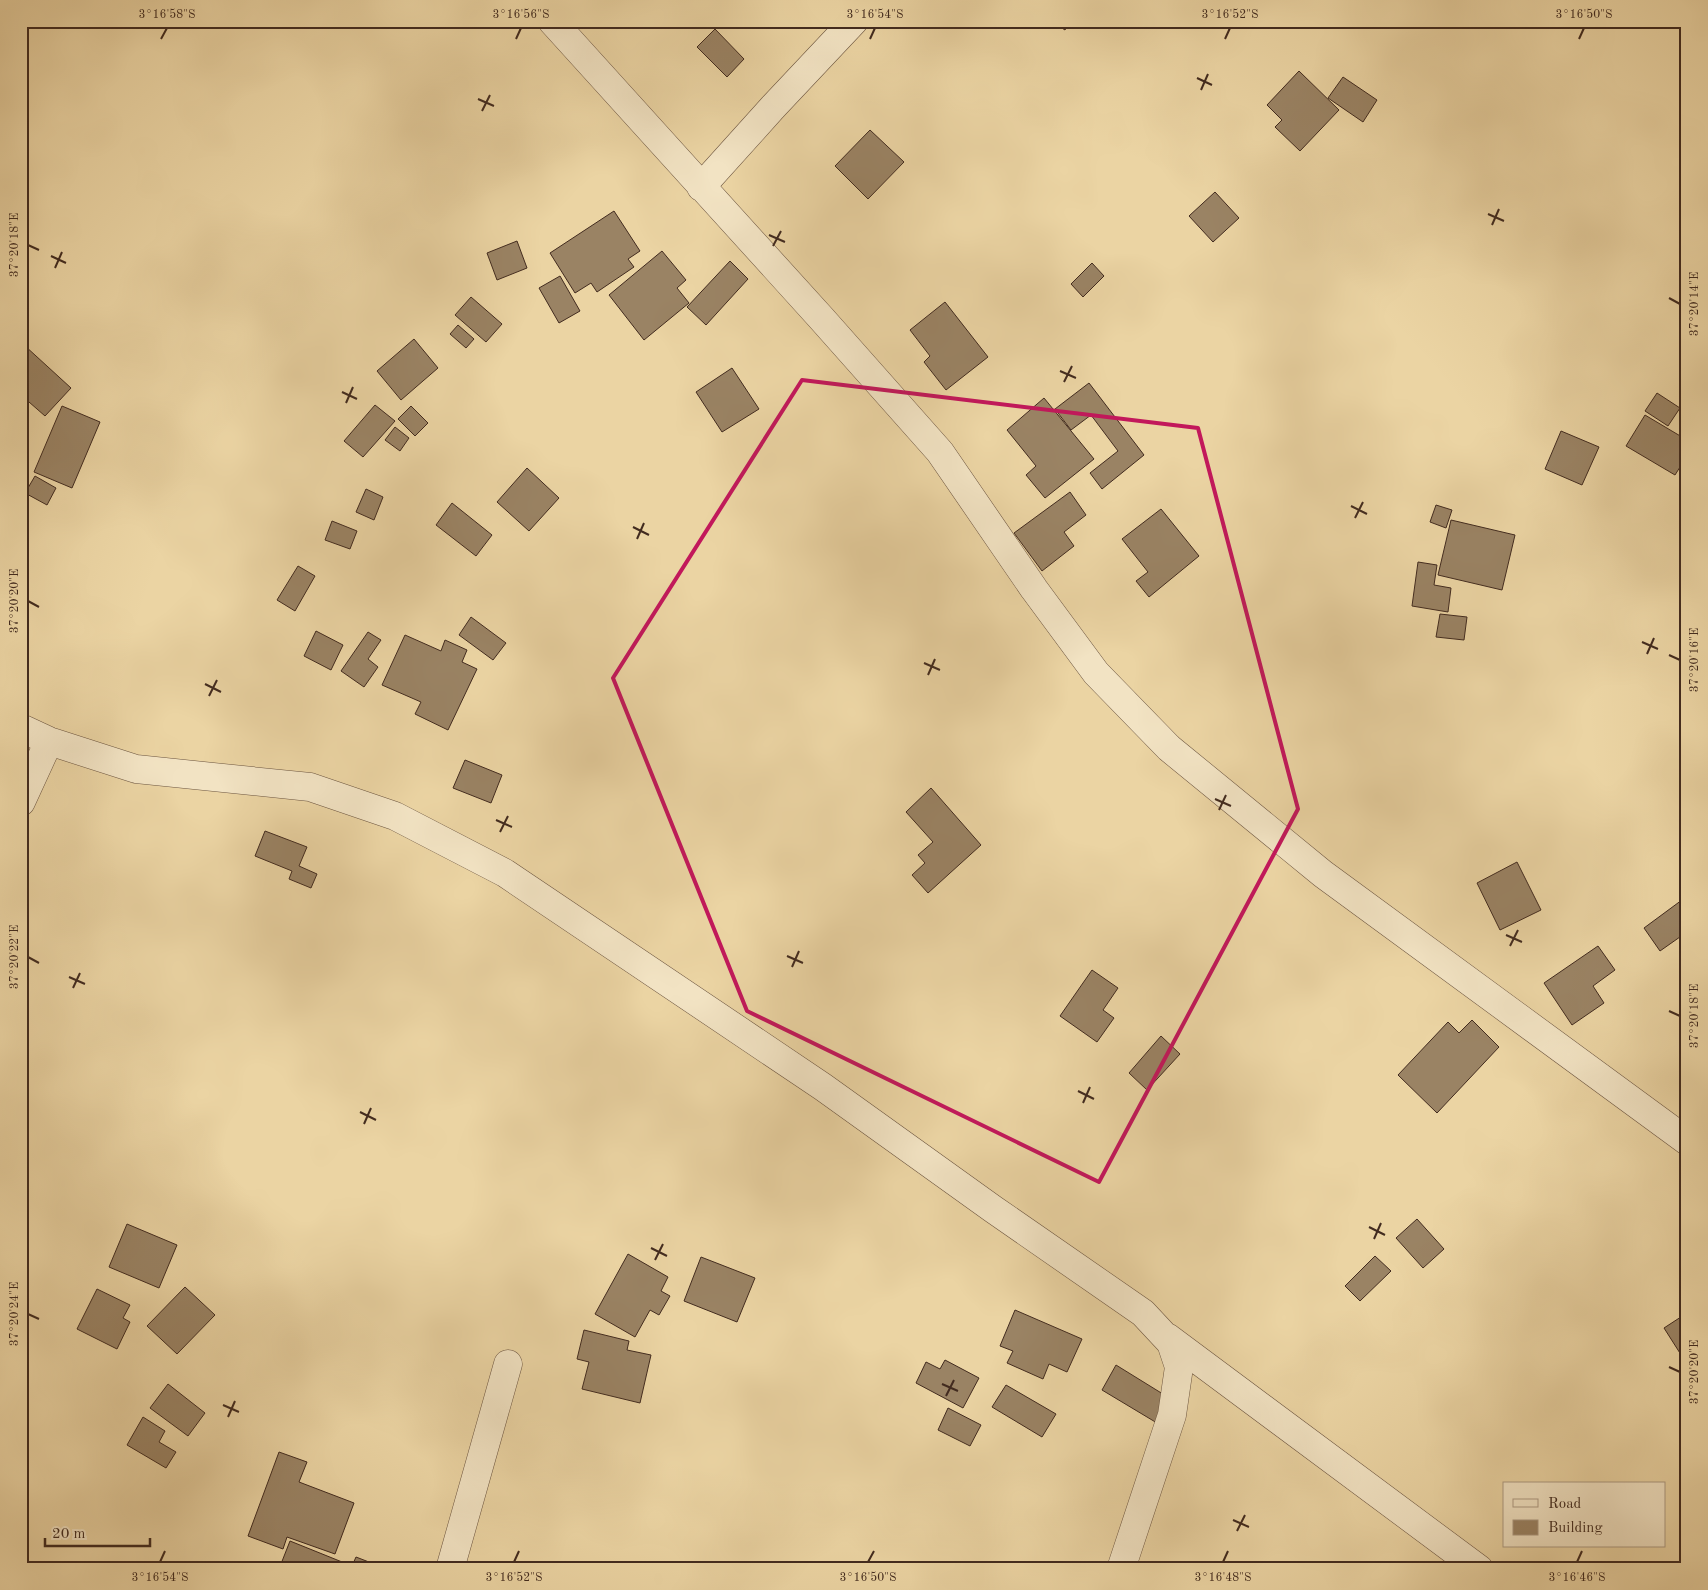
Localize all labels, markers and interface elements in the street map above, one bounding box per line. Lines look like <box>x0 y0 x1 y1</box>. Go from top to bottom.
text: 3°16'58"S <box>139 8 195 21</box>
text: 3°16'56"S <box>493 8 549 21</box>
text: 3°16'54"S <box>847 8 903 21</box>
text: 3°16'52"S <box>1202 8 1258 21</box>
text: 3°16'50"S <box>1556 8 1612 21</box>
text: 37°20'18"E <box>9 213 21 277</box>
text: 37°20'14"E <box>1689 272 1701 336</box>
text: 37°20'20"E <box>9 569 21 633</box>
text: 37°20'16"E <box>1689 628 1701 692</box>
text: 37°20'22"E <box>9 925 21 989</box>
text: 37°20'18"E <box>1689 984 1701 1048</box>
text: 37°20'24"E <box>9 1282 21 1346</box>
text: 37°20'20"E <box>1689 1340 1701 1404</box>
legend <box>1503 1482 1666 1548</box>
text: Road <box>1548 1497 1582 1512</box>
scale bar <box>45 1515 150 1547</box>
text: Building <box>1548 1521 1603 1536</box>
text: 20 m <box>52 1527 86 1542</box>
text: 3°16'54"S <box>132 1571 188 1584</box>
text: 3°16'52"S <box>486 1571 542 1584</box>
text: 3°16'50"S <box>840 1571 896 1584</box>
text: 3°16'48"S <box>1195 1572 1251 1584</box>
text: 3°16'46"S <box>1549 1572 1605 1584</box>

